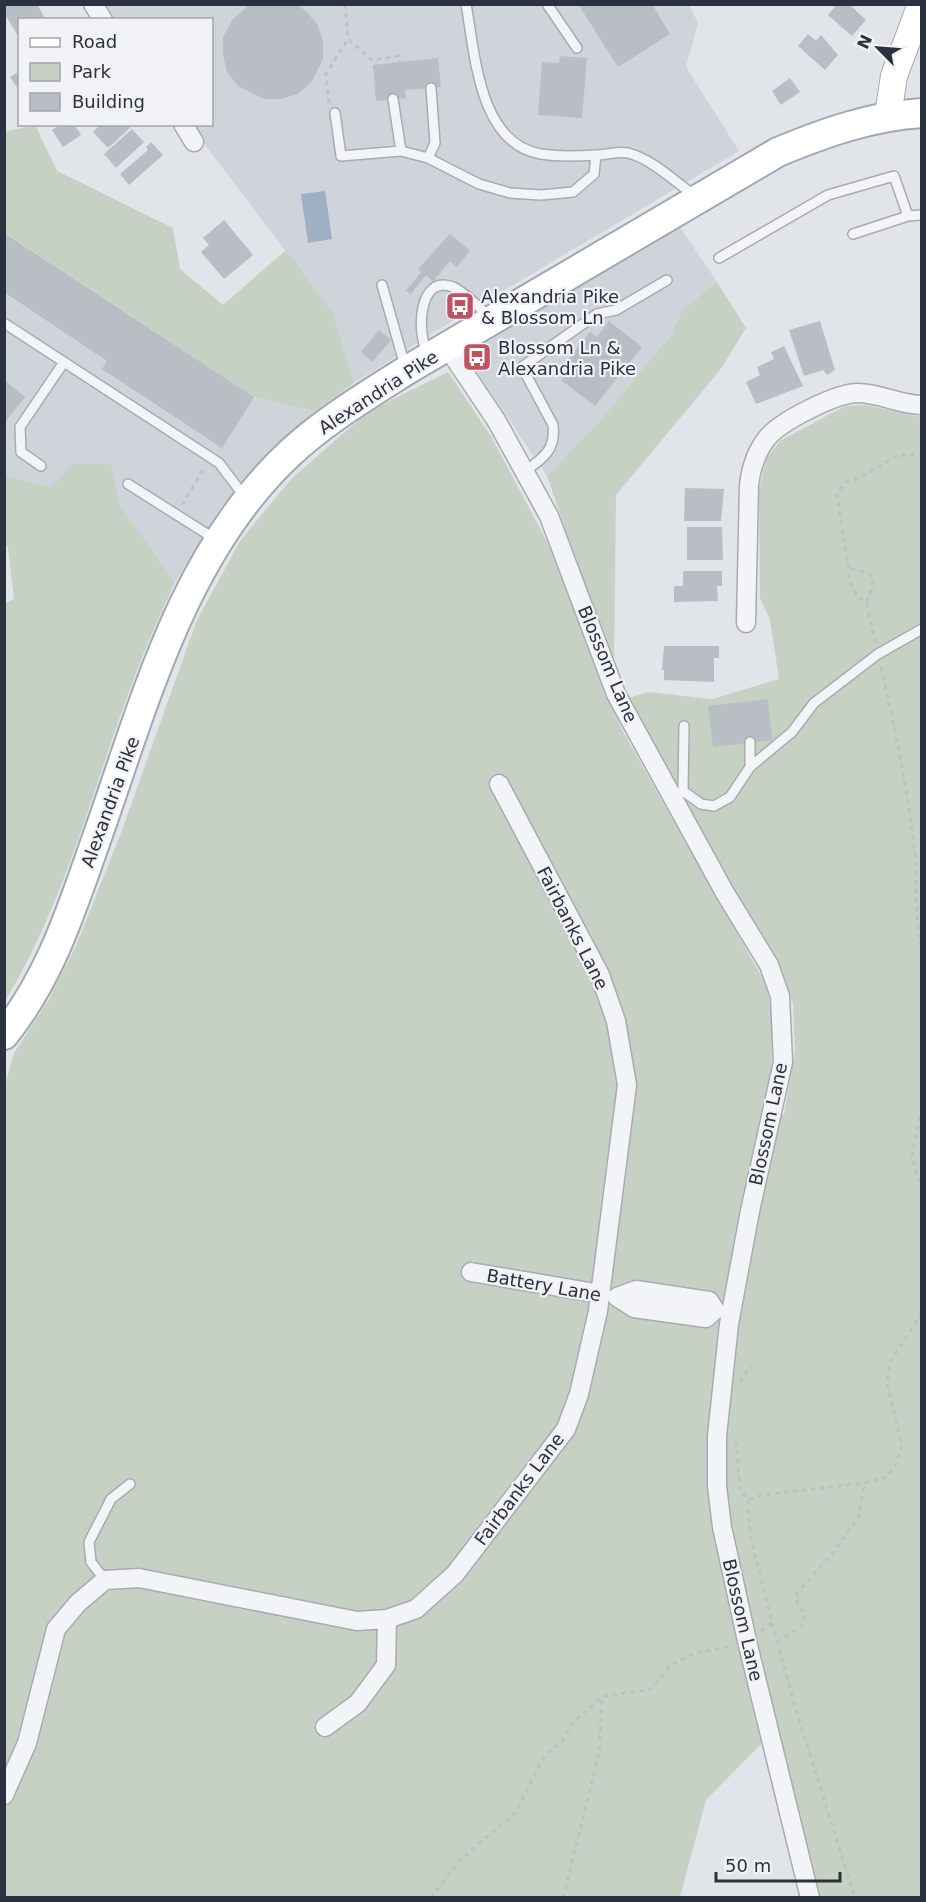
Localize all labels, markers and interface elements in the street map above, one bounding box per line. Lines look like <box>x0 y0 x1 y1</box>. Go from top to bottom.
legend <box>18 18 213 126</box>
north arrow <box>848 18 908 78</box>
text: Road <box>72 31 117 52</box>
text: N <box>853 32 876 52</box>
text: Park <box>72 61 111 82</box>
text: Building <box>72 91 145 112</box>
place label: Alexandria Pike & Blossom Ln <box>481 286 619 328</box>
bus stop icon: Alexandria Pike & Blossom Ln <box>444 290 476 322</box>
place label: Blossom Ln & Alexandria Pike <box>498 337 636 379</box>
bus stop icon: Blossom Ln & Alexandria Pike <box>461 341 493 373</box>
street label: Alexandria Pike <box>314 346 442 438</box>
street label: Blossom Lane <box>574 602 642 726</box>
street label: Alexandria Pike <box>77 734 143 870</box>
street label: Fairbanks Lane <box>533 863 613 993</box>
street label: Blossom Lane <box>745 1061 791 1187</box>
street label: Battery Lane <box>485 1265 603 1305</box>
street label: Fairbanks Lane <box>470 1429 568 1549</box>
street label: Blossom Lane <box>719 1557 767 1683</box>
scale bar <box>716 1845 840 1883</box>
text: 50 m <box>725 1855 771 1876</box>

